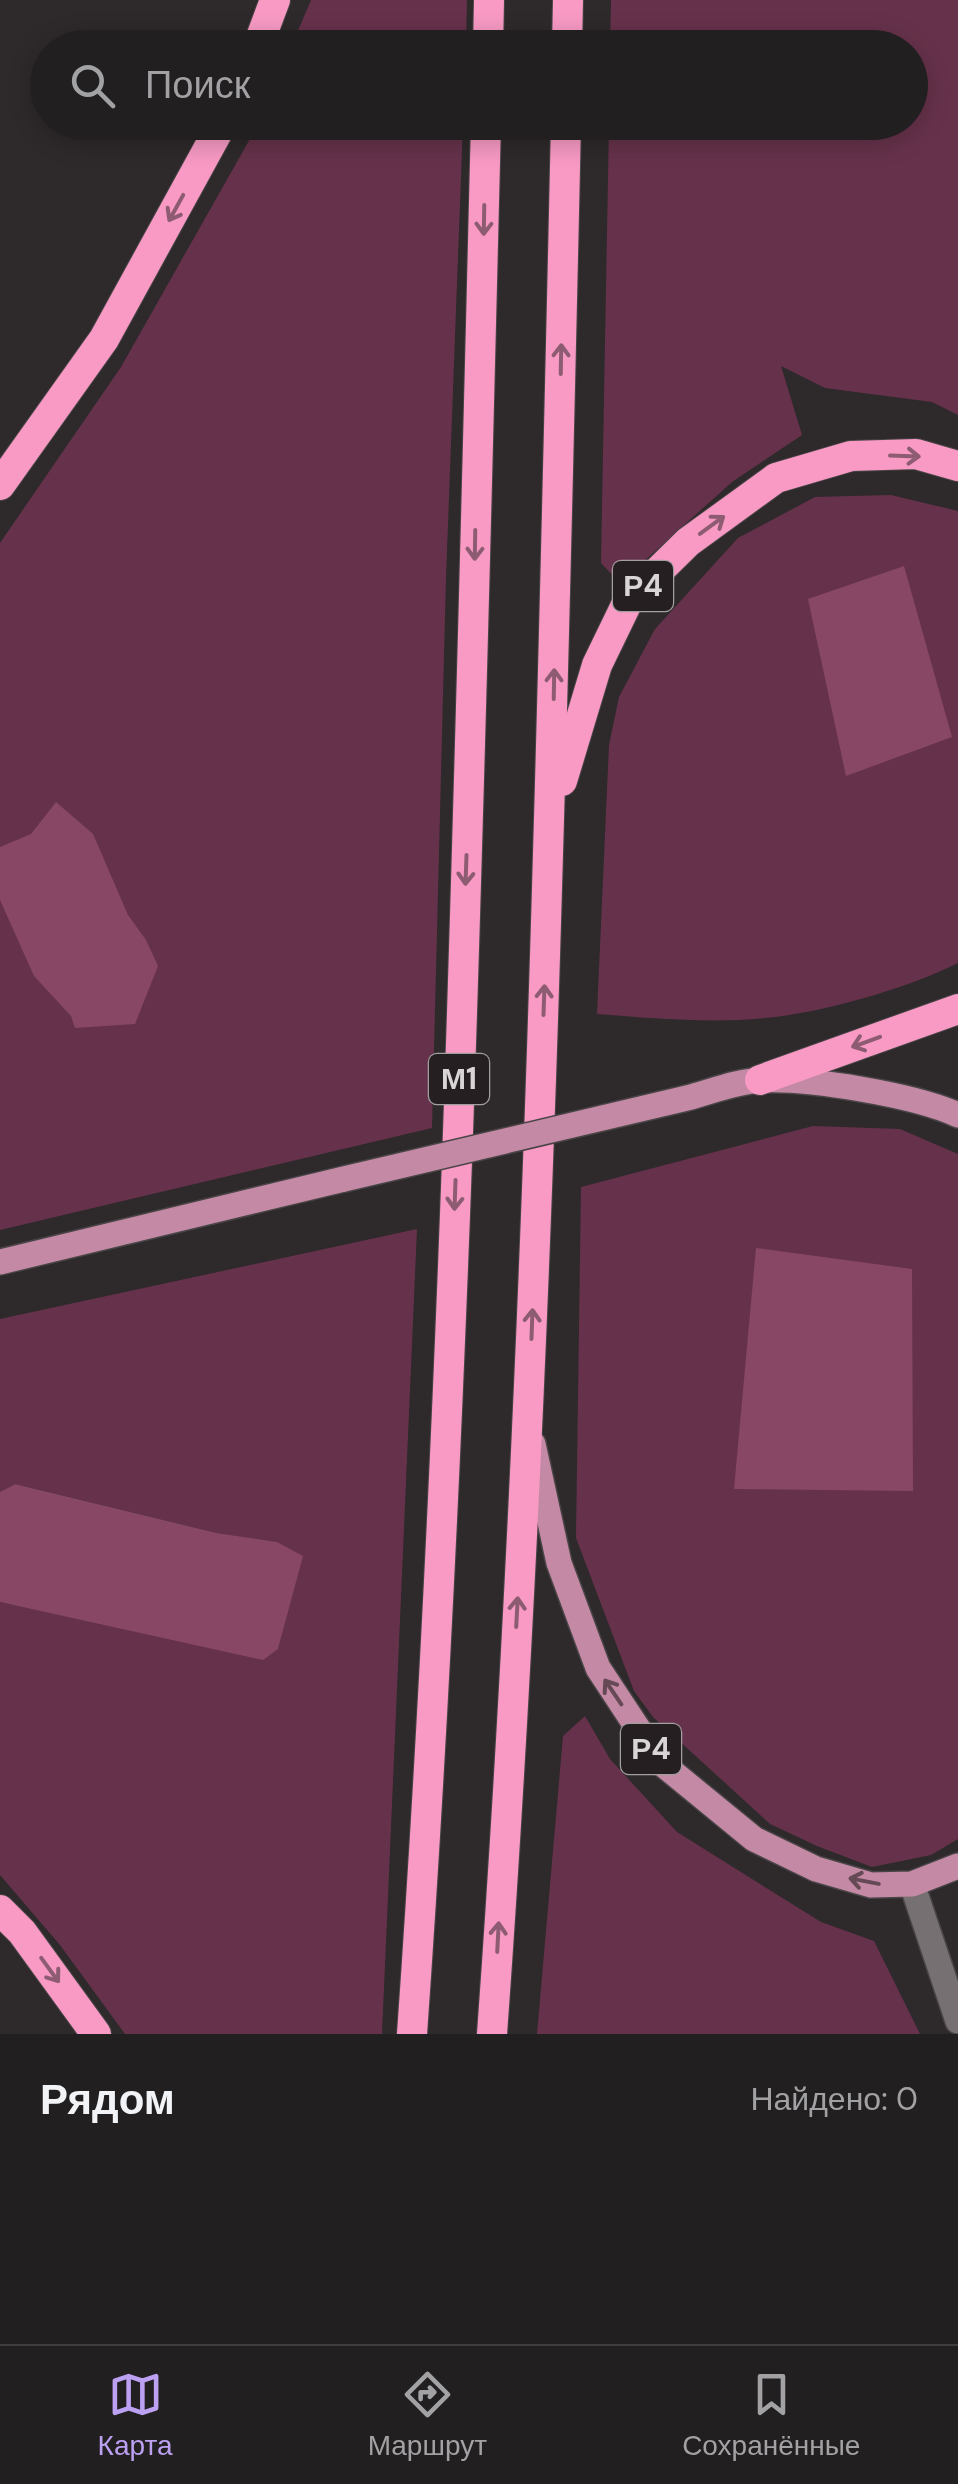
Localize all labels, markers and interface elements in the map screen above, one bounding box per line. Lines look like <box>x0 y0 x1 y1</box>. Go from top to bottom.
search box <box>30 30 928 140</box>
icon: search <box>65 58 120 113</box>
text: Поиск <box>145 60 250 110</box>
one-way arrow <box>166 193 186 222</box>
one-way arrow <box>474 203 493 235</box>
one-way arrow <box>551 343 570 375</box>
one-way arrow <box>889 446 921 465</box>
one-way arrow <box>698 515 725 536</box>
one-way arrow <box>466 528 485 560</box>
road number: Р4 <box>613 561 673 611</box>
one-way arrow <box>544 668 564 700</box>
one-way arrow <box>457 853 476 885</box>
one-way arrow <box>535 984 554 1016</box>
one-way arrow <box>852 1034 883 1052</box>
road number: М1 <box>429 1054 489 1104</box>
one-way arrow <box>446 1178 465 1210</box>
one-way arrow <box>523 1309 542 1341</box>
one-way arrow <box>508 1597 527 1629</box>
one-way arrow <box>603 1678 624 1706</box>
road number: Р4 <box>621 1724 681 1774</box>
one-way arrow <box>849 1871 881 1890</box>
one-way arrow <box>489 1921 508 1953</box>
one-way arrow <box>39 1956 60 1984</box>
text: Рядом <box>40 2072 175 2127</box>
text: Найдено: 0 <box>750 2078 918 2120</box>
tab: Карта <box>98 2367 173 2464</box>
tab: Маршрут <box>368 2367 487 2464</box>
tab: Сохранённые <box>682 2367 860 2464</box>

